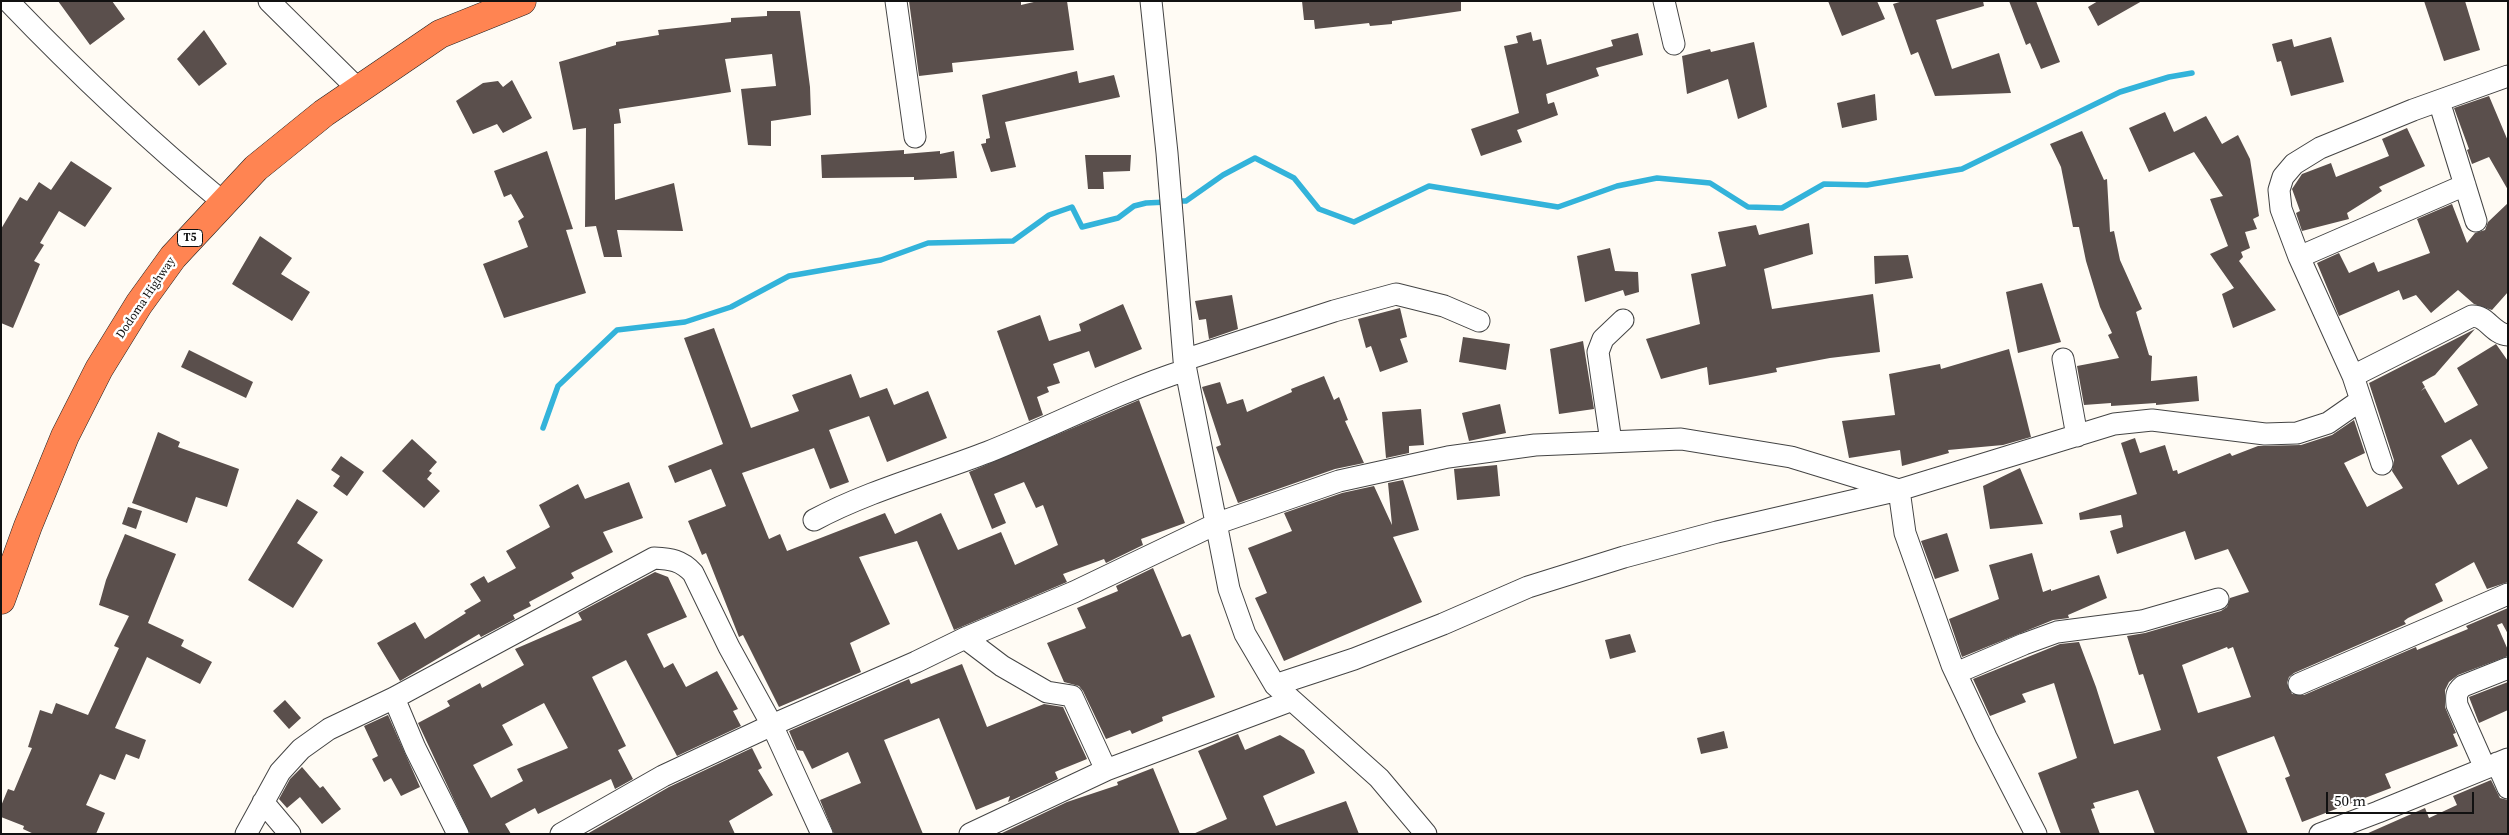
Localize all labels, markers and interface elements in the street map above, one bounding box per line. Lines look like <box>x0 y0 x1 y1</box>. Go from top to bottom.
road number: T5 <box>178 230 202 247</box>
street label: Dodoma Highway <box>113 254 179 342</box>
scale bar <box>2329 782 2476 814</box>
text: 50 m <box>2334 790 2366 811</box>

